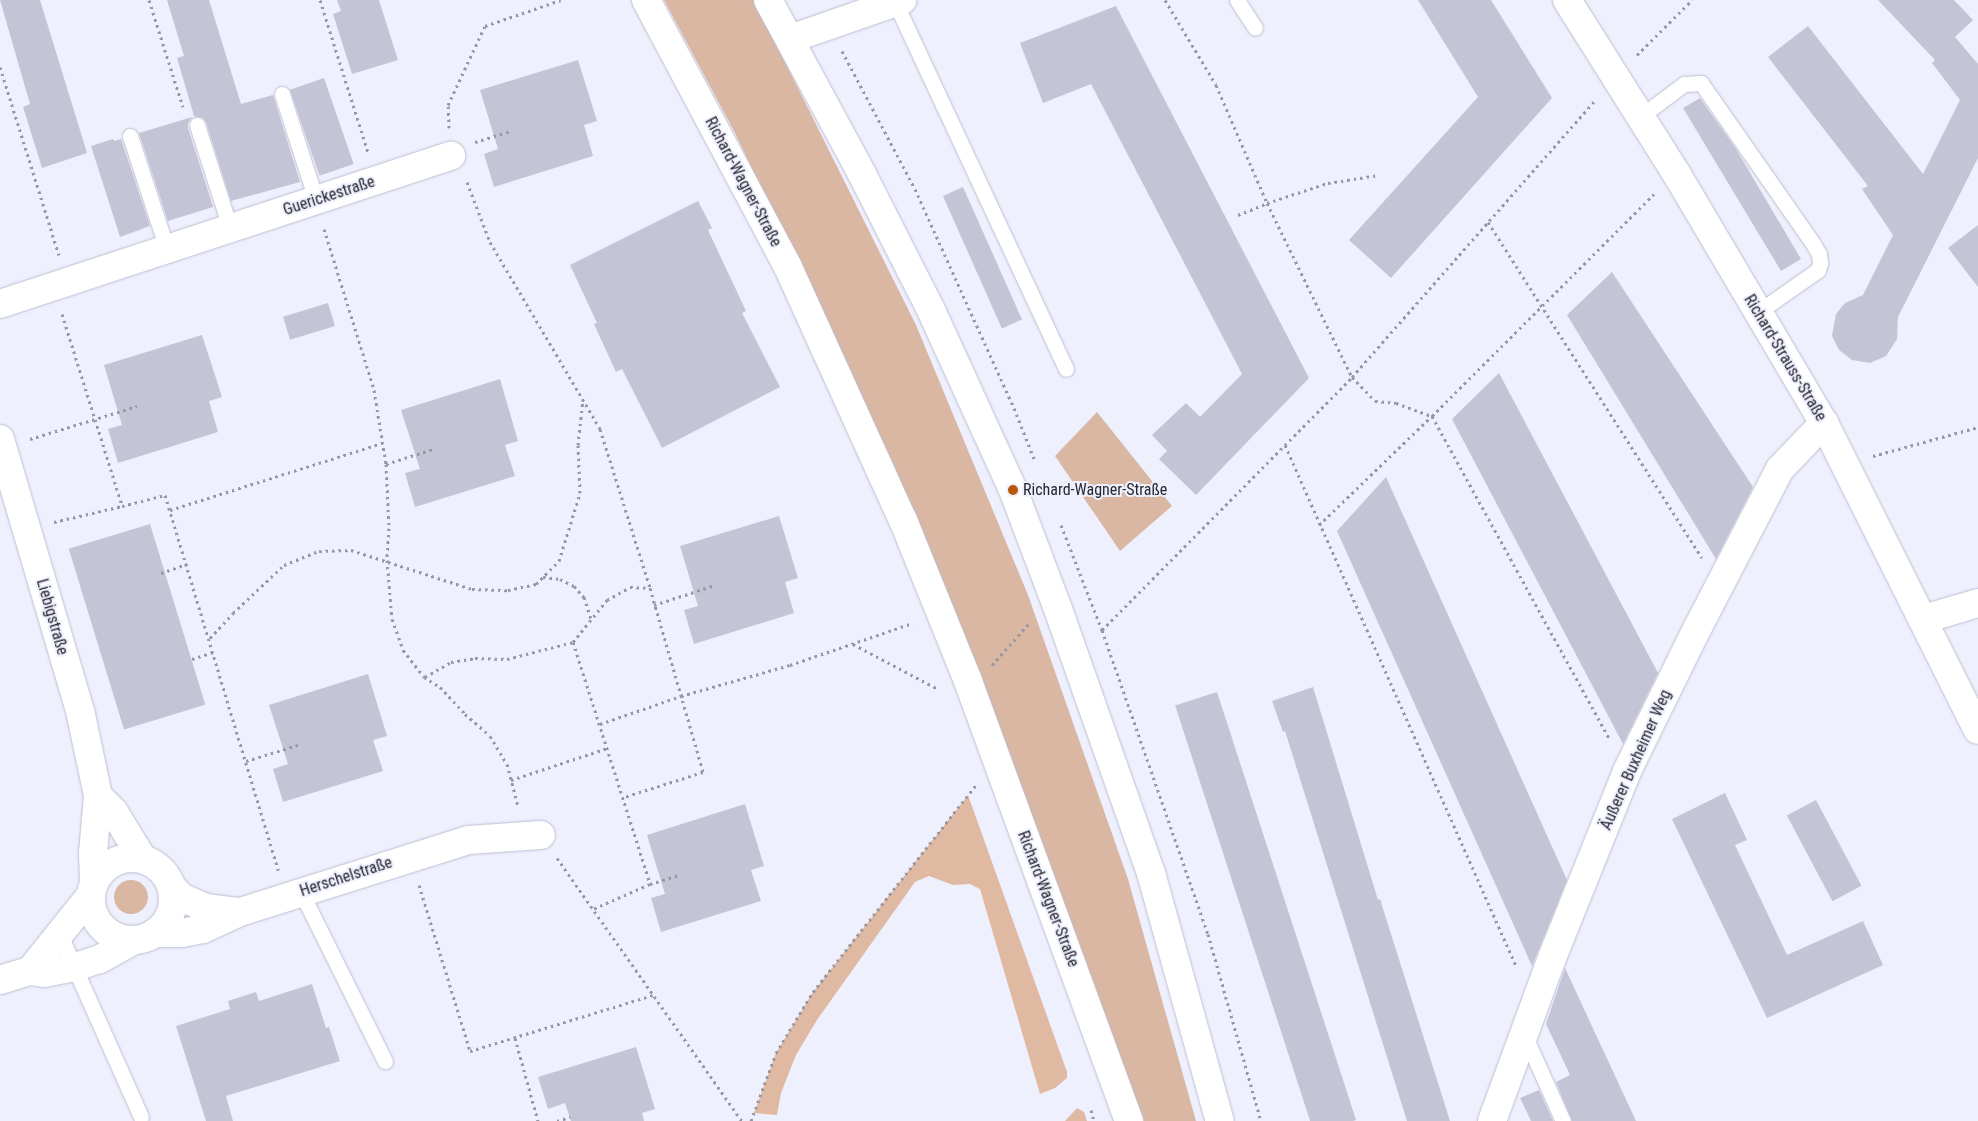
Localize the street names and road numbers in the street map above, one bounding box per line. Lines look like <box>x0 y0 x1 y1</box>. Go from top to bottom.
street label: Richard-Wagner-Straße <box>701 114 785 250</box>
street label: Guerickestraße <box>281 172 377 220</box>
street label: Richard-Strauss-Straße <box>1740 291 1830 425</box>
street label: Liebigstraße <box>32 577 72 657</box>
street label: Äußerer Buxheimer Weg <box>1596 687 1676 833</box>
street label: Richard-Wagner-Straße <box>1013 828 1083 970</box>
street label: Herschelstraße <box>297 853 395 901</box>

